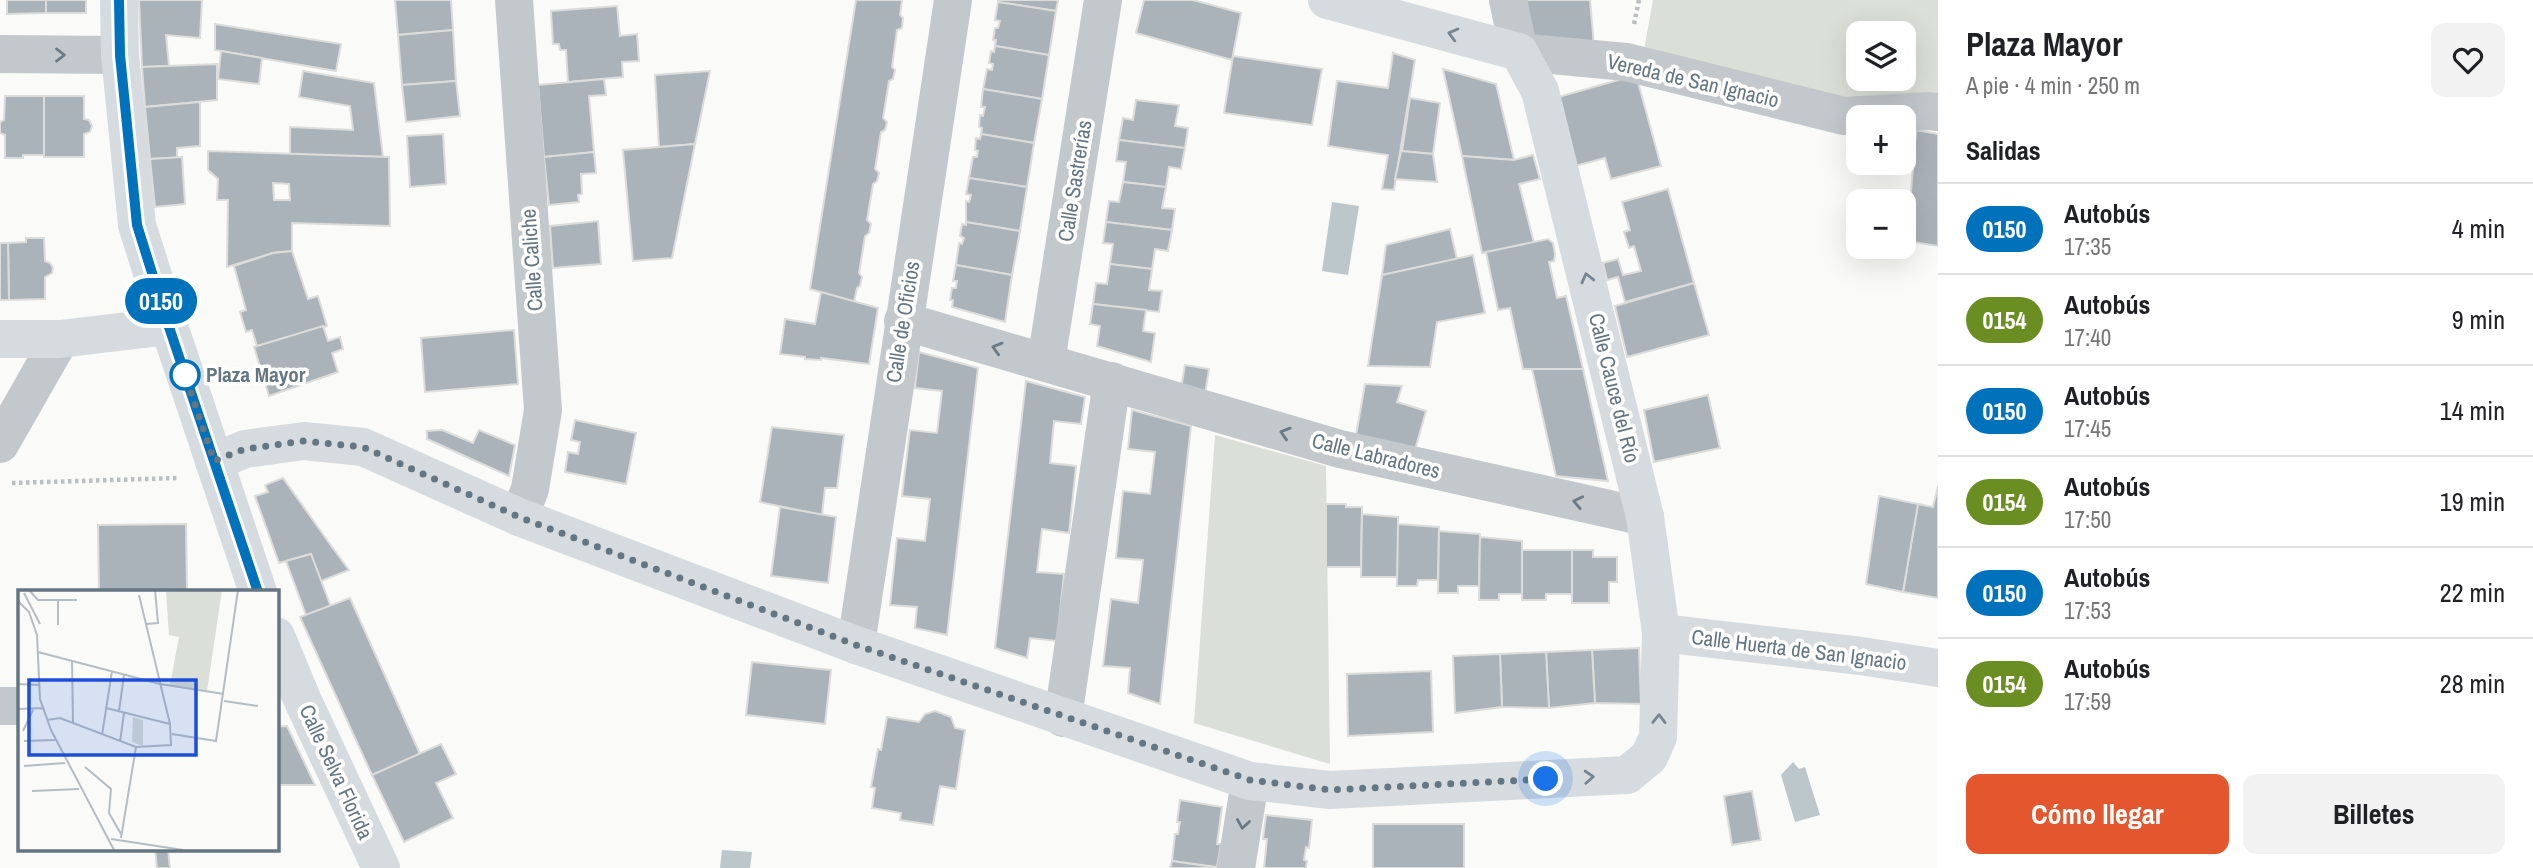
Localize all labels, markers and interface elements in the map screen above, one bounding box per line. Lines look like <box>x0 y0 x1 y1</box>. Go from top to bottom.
map controls <box>1846 21 1916 259</box>
button: layers <box>1846 21 1916 91</box>
text: Plaza Mayor <box>1966 22 2122 66</box>
button: heart <box>2431 23 2505 97</box>
one-way arrow <box>1447 28 1459 42</box>
one-way arrow <box>55 47 66 63</box>
street label: Vereda de San Ignacio <box>1604 47 1782 114</box>
text: A pie · 4 min · 250 m <box>1966 70 2140 101</box>
button: + <box>1846 105 1916 175</box>
street label: Calle Sastrerías <box>1051 118 1098 244</box>
text: Salidas <box>1966 133 2041 168</box>
button: − <box>1846 189 1916 259</box>
text: Autobús <box>2064 196 2150 231</box>
street label: Calle Caliche <box>513 208 550 312</box>
text: 4 min <box>2452 211 2505 246</box>
text: 0150 <box>1983 213 2026 245</box>
text: 17:35 <box>2064 231 2111 262</box>
street label: Calle de Oficios <box>879 259 926 385</box>
one-way arrow <box>1581 273 1595 285</box>
line badge: 0150 <box>112 278 210 324</box>
text: 0150 <box>139 285 183 317</box>
text: Autobús <box>2064 287 2150 322</box>
text: 9 min <box>2452 302 2505 337</box>
text: 0154 <box>1983 304 2026 336</box>
street label: Calle Cauce del Río <box>1582 310 1647 466</box>
text: 17:40 <box>2064 322 2111 353</box>
one-way arrow <box>991 341 1003 356</box>
marker: Plaza Mayor <box>170 360 200 390</box>
place label: Plaza Mayor <box>206 360 306 389</box>
text: Autobús <box>2064 378 2150 413</box>
text: 14 min <box>2440 393 2505 428</box>
text: 0150 <box>1983 395 2026 427</box>
text: 17:45 <box>2064 413 2111 444</box>
one-way arrow <box>1279 426 1291 441</box>
street label: Calle Labradores <box>1309 426 1443 485</box>
text: Autobús <box>2064 469 2150 504</box>
text: 19 min <box>2440 484 2505 519</box>
text: 0154 <box>1983 486 2026 518</box>
one-way arrow <box>1572 496 1584 510</box>
text: 17:50 <box>2064 504 2111 535</box>
text: Autobús <box>2064 560 2150 595</box>
text: 22 min <box>2440 575 2505 610</box>
text: 0150 <box>1983 577 2026 609</box>
inset map <box>18 590 278 850</box>
text: 17:53 <box>2064 595 2111 626</box>
street label: Calle Huerta de San Ignacio <box>1690 622 1908 677</box>
text: Autobús <box>2064 651 2150 686</box>
text: 28 min <box>2440 666 2505 701</box>
text: 0154 <box>1983 668 2026 700</box>
text: 17:59 <box>2064 686 2111 717</box>
street label: Calle Selva Florida <box>293 700 381 844</box>
one-way arrow <box>1651 713 1666 724</box>
your location <box>1528 761 1563 796</box>
one-way arrow <box>1584 769 1595 784</box>
button: Cómo llegar <box>1966 774 2229 854</box>
button: Billetes <box>2243 774 2505 854</box>
one-way arrow <box>1236 818 1251 830</box>

